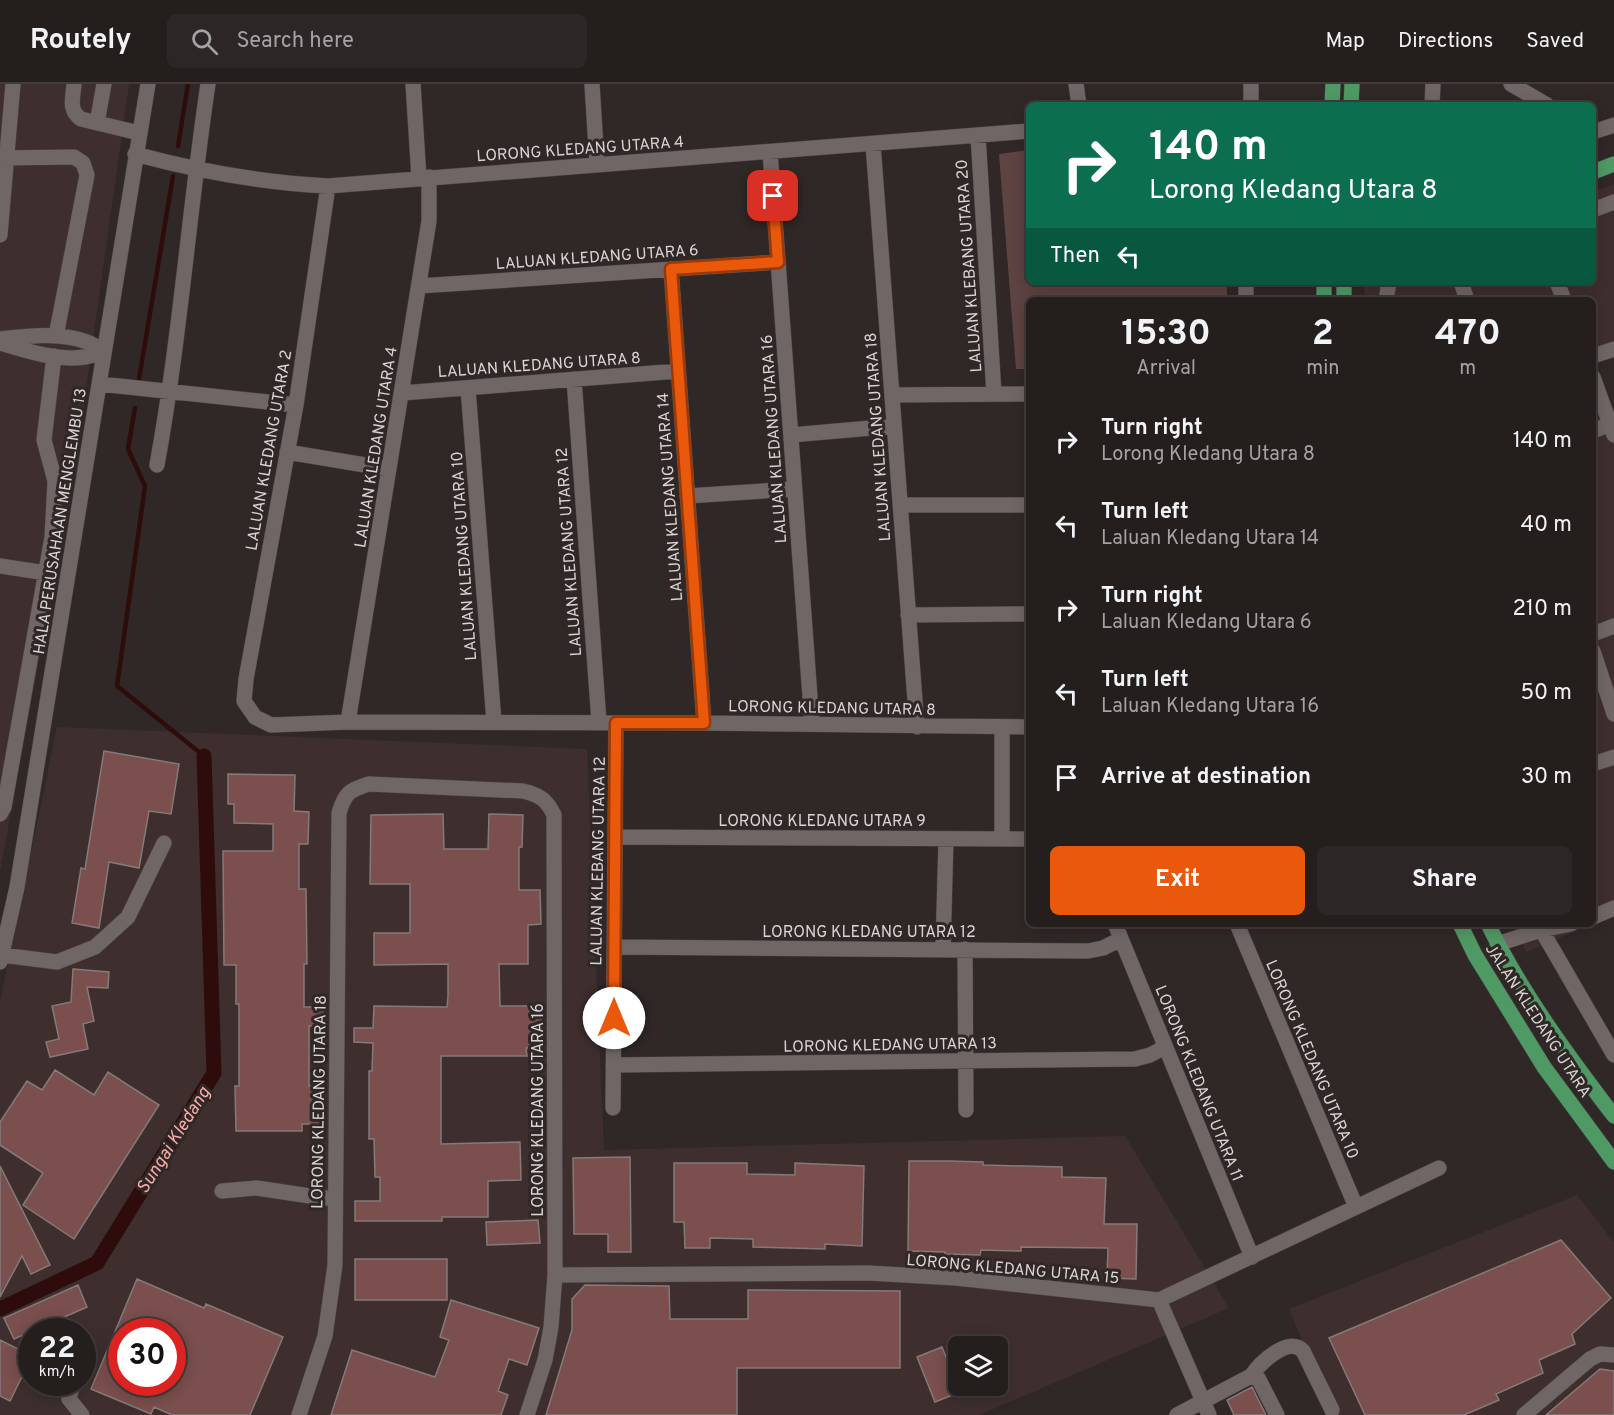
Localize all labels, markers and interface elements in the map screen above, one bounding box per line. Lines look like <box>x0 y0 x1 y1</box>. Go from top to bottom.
search box <box>167 14 587 68</box>
text: Routely <box>30 23 131 59</box>
icon: search <box>188 25 221 58</box>
text: Search here <box>236 28 354 55</box>
text: Map <box>1325 28 1365 55</box>
text: Directions <box>1398 28 1493 55</box>
text: Saved <box>1526 28 1584 55</box>
text: 140 m <box>1149 122 1268 175</box>
icon: right <box>1050 126 1128 204</box>
street label: LORONG KLEDANG UTARA 4 <box>476 133 685 167</box>
street label: LALUAN KLEBANG UTARA 20 <box>953 159 987 373</box>
pin <box>747 170 798 221</box>
text: Lorong Kledang Utara 8 <box>1149 174 1438 208</box>
icon: arrive <box>756 179 789 212</box>
icon: left <box>1112 240 1145 273</box>
street label: LALUAN KLEDANG UTARA 6 <box>495 241 699 275</box>
text: Then <box>1050 243 1100 270</box>
text: 15:30 <box>1121 312 1211 358</box>
text: 2 <box>1312 312 1334 358</box>
text: 470 <box>1435 312 1501 358</box>
street label: LALUAN KLEDANG UTARA 18 <box>862 332 896 542</box>
street label: LALUAN KLEDANG UTARA 16 <box>758 334 792 544</box>
street label: LALUAN KLEDANG UTARA 4 <box>351 345 403 549</box>
street label: LALUAN KLEDANG UTARA 2 <box>242 348 297 552</box>
street label: LALUAN KLEDANG UTARA 8 <box>437 349 641 383</box>
text: Arrival <box>1136 356 1196 382</box>
text: min <box>1306 356 1339 382</box>
text: m <box>1459 356 1476 382</box>
street label: HALA PERUSAHAAN MENGLEMBU 13 <box>30 387 92 656</box>
street label: LALUAN KLEDANG UTARA 14 <box>654 392 688 602</box>
text: Turn right <box>1101 415 1203 442</box>
icon: right <box>1050 425 1083 458</box>
text: 140 m <box>1513 428 1572 455</box>
text: Lorong Kledang Utara 8 <box>1101 442 1315 468</box>
street label: LALUAN KLEDANG UTARA 12 <box>553 447 587 657</box>
street label: LALUAN KLEDANG UTARA 10 <box>448 450 482 661</box>
text: Turn left <box>1101 499 1189 526</box>
icon: left <box>1050 509 1083 542</box>
text: 40 m <box>1520 512 1572 539</box>
text: Laluan Kledang Utara 14 <box>1101 526 1319 552</box>
text: Turn right <box>1101 583 1203 610</box>
icon: right <box>1050 593 1083 626</box>
text: 210 m <box>1512 596 1572 623</box>
text: Laluan Kledang Utara 6 <box>1101 610 1312 636</box>
text: Turn left <box>1101 667 1189 694</box>
icon: left <box>1050 677 1083 710</box>
text: 50 m <box>1520 680 1572 707</box>
text: Laluan Kledang Utara 16 <box>1101 694 1319 720</box>
street label: LORONG KLEDANG UTARA 8 <box>728 697 936 721</box>
street label: LALUAN KLEBANG UTARA 12 <box>587 756 611 966</box>
icon: arrive <box>1050 761 1083 794</box>
text: Arrive at destination <box>1101 764 1311 791</box>
text: 30 m <box>1521 764 1572 791</box>
street label: LORONG KLEDANG UTARA 9 <box>718 812 926 832</box>
button: Exit <box>1050 846 1305 915</box>
button: Share <box>1317 846 1572 915</box>
street label: LORONG KLEDANG UTARA 12 <box>762 923 976 943</box>
street label: JALAN KLEDANG UTARA <box>1480 940 1595 1102</box>
street label: LORONG KLEDANG UTARA 10 <box>1260 957 1362 1162</box>
street label: LORONG KLEDANG UTARA 11 <box>1150 983 1247 1185</box>
position arrow <box>582 986 646 1050</box>
street label: LORONG KLEDANG UTARA 18 <box>308 995 332 1209</box>
street label: LORONG KLEDANG UTARA 16 <box>529 1003 549 1217</box>
street label: LORONG KLEDANG UTARA 13 <box>783 1034 997 1058</box>
water label: Sungai Kledang <box>132 1083 216 1199</box>
street label: LORONG KLEDANG UTARA 15 <box>905 1251 1120 1289</box>
speed limit sign: 30 <box>108 1318 186 1396</box>
text: 22 <box>39 1331 75 1368</box>
map controls <box>948 1336 1008 1396</box>
button: layers <box>948 1336 1008 1396</box>
text: km/h <box>39 1363 75 1382</box>

